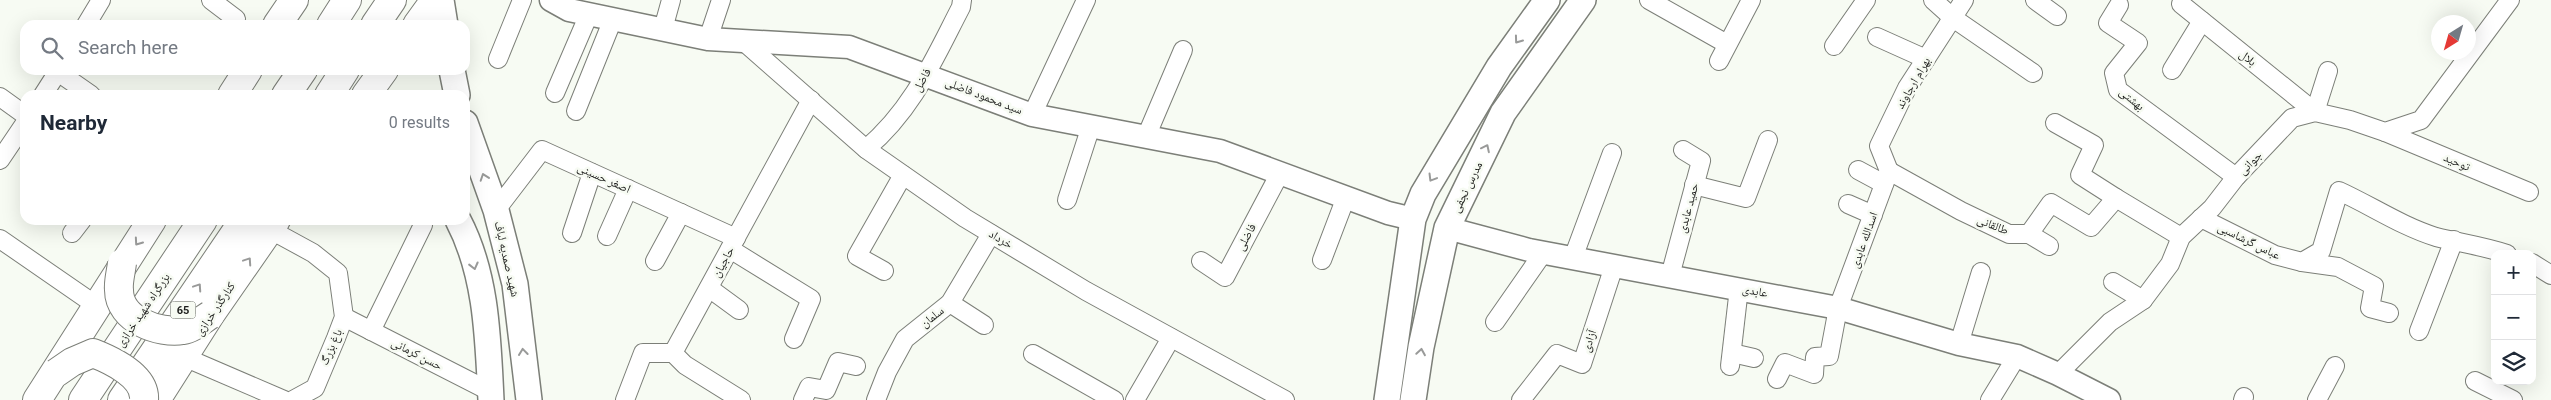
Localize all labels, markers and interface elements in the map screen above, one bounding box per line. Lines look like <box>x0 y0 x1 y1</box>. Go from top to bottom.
north arrow <box>2431 15 2476 60</box>
search box <box>20 20 470 75</box>
icon: search <box>38 34 66 62</box>
one-way arrow <box>1515 34 1524 44</box>
text: Search here <box>78 36 178 59</box>
street label: بلال <box>2236 47 2259 69</box>
street label: بهرام ارجاوند <box>1893 55 1934 112</box>
street label: فاضل <box>910 66 934 94</box>
street label: سید محمود فاضلی <box>943 75 1025 117</box>
street label: بهشتی <box>2116 85 2147 114</box>
text: Nearby <box>40 111 107 135</box>
text: 0 results <box>389 113 450 132</box>
one-way arrow <box>1479 145 1489 154</box>
street label: جوانی <box>2235 148 2265 178</box>
street label: توحید <box>2442 150 2473 174</box>
street label: مدرس نجفی <box>1449 159 1485 215</box>
street label: اصغر حسینی <box>575 160 633 196</box>
one-way arrow <box>1429 172 1439 181</box>
one-way arrow <box>480 173 490 181</box>
street label: حمید عابدی <box>1675 181 1702 235</box>
street label: اسدالله عابدی <box>1847 210 1881 270</box>
street label: طالقانی <box>1975 212 2011 238</box>
street label: شهید صمدیه لباف <box>491 220 523 298</box>
street label: عباس گرشاسبی <box>2215 220 2283 263</box>
street label: فاضلی <box>1233 221 1259 253</box>
street label: خرداد <box>987 226 1016 252</box>
one-way arrow <box>135 236 144 246</box>
street label: حاجیان <box>709 244 737 280</box>
map controls <box>2491 250 2536 385</box>
button: + <box>2491 250 2536 295</box>
one-way arrow <box>242 257 251 267</box>
one-way arrow <box>468 261 479 270</box>
street label: بزرگراه شهید خرازی <box>113 270 173 350</box>
street label: کنارگذر خرازی <box>192 279 238 339</box>
street label: عابدی <box>1741 282 1769 300</box>
one-way arrow <box>192 283 201 293</box>
button: − <box>2491 295 2536 340</box>
road number: 65 <box>170 302 196 318</box>
street label: سلمان <box>917 303 947 330</box>
street label: باغ بزرگ <box>317 327 346 368</box>
street label: آزادی <box>1579 327 1599 354</box>
street label: حسن کرمانی <box>389 335 445 373</box>
button: layers <box>2491 340 2536 385</box>
one-way arrow <box>518 347 529 355</box>
one-way arrow <box>1415 347 1425 356</box>

